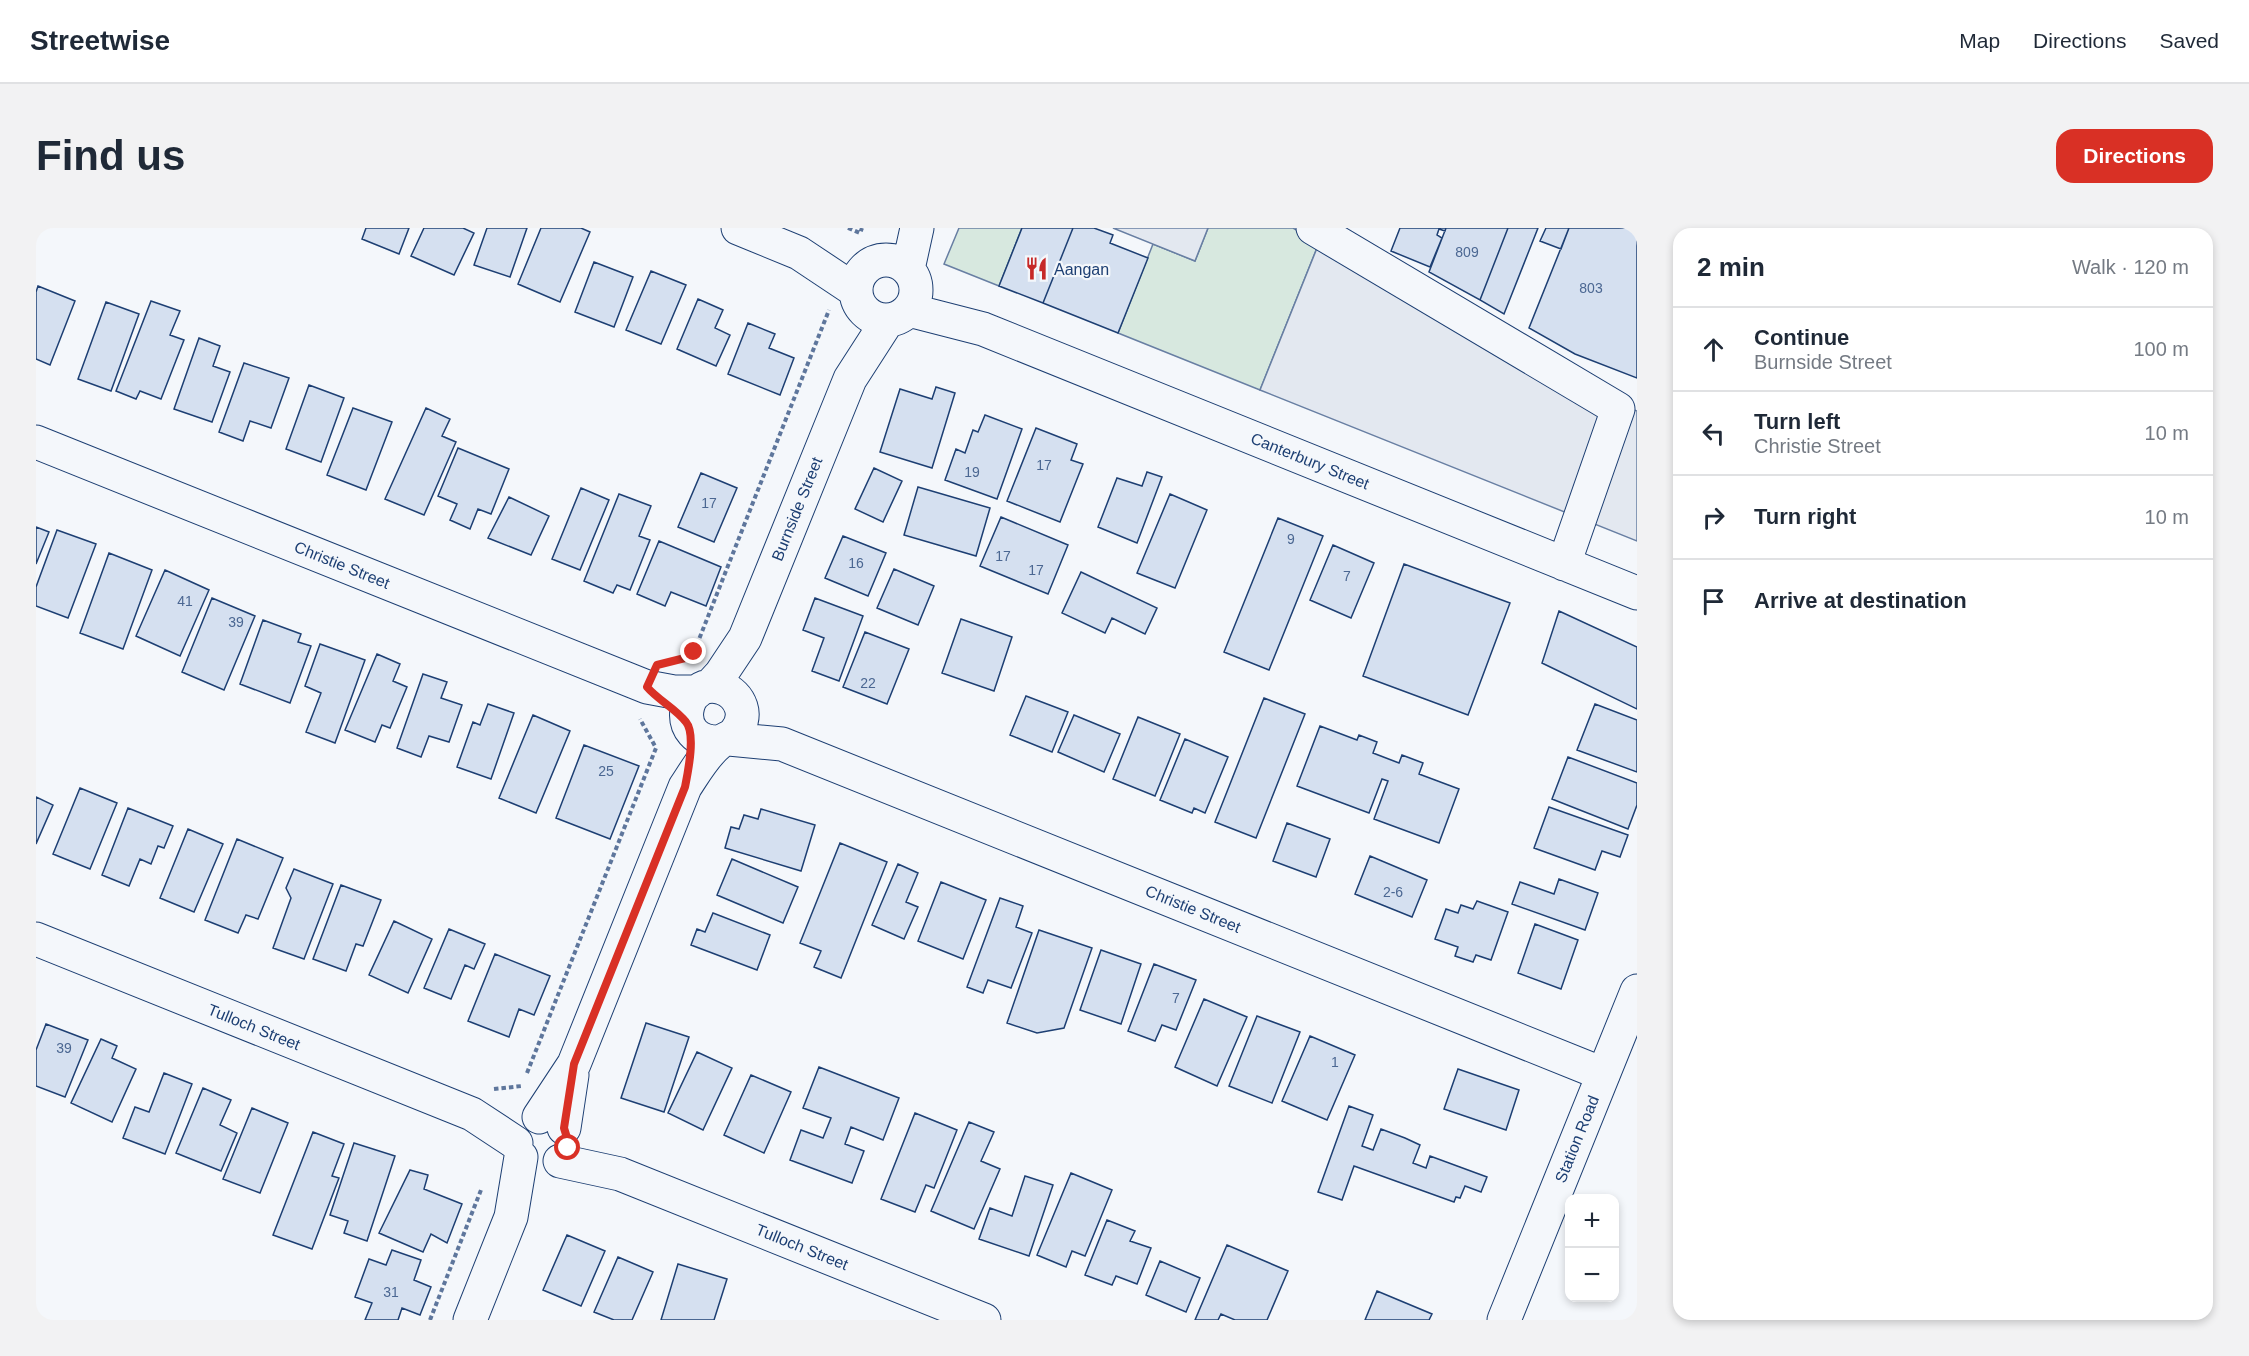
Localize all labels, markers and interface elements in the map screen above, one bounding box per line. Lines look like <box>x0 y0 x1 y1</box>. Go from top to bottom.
text: Streetwise <box>30 25 170 56</box>
text: Map <box>1959 29 2000 52</box>
text: Directions <box>2033 29 2126 52</box>
text: Saved <box>2159 29 2219 52</box>
button: Directions <box>2056 129 2213 183</box>
text: Find us <box>36 132 185 179</box>
house number: 809 <box>1455 244 1479 260</box>
text: 2 min <box>1697 252 1765 282</box>
restaurant icon: Aangan <box>1023 256 1049 282</box>
text: Walk · 120 m <box>2072 256 2189 278</box>
place label: Aangan <box>1054 261 1109 278</box>
house number: 803 <box>1579 280 1603 296</box>
text: Continue <box>1754 325 1849 350</box>
icon: ahead <box>1697 333 1730 366</box>
text: 100 m <box>2133 338 2189 360</box>
text: Burnside Street <box>1754 351 1892 373</box>
text: Turn left <box>1754 409 1840 434</box>
icon: left <box>1697 417 1730 450</box>
text: 10 m <box>2145 422 2189 444</box>
street label: Canterbury Street <box>1248 429 1372 493</box>
text: Christie Street <box>1754 435 1881 457</box>
street label: Burnside Street <box>768 454 826 563</box>
house number: 17 <box>1036 457 1052 473</box>
house number: 19 <box>964 464 980 480</box>
house number: 17 <box>701 495 717 511</box>
icon: right <box>1697 501 1730 534</box>
text: Turn right <box>1754 504 1856 529</box>
text: 10 m <box>2145 506 2189 528</box>
house number: 9 <box>1287 531 1295 547</box>
street label: Christie Street <box>292 538 393 592</box>
house number: 17 <box>995 548 1011 564</box>
house number: 16 <box>848 555 864 571</box>
house number: 17 <box>1028 562 1044 578</box>
house number: 7 <box>1343 568 1351 584</box>
icon: arrive <box>1697 585 1730 618</box>
text: Arrive at destination <box>1754 588 1967 613</box>
house number: 41 <box>177 593 193 609</box>
house number: 39 <box>228 614 244 630</box>
route end <box>680 638 706 664</box>
house number: 22 <box>860 675 876 691</box>
house number: 25 <box>598 763 614 779</box>
street label: Christie Street <box>1143 882 1244 936</box>
house number: 2-6 <box>1383 884 1403 900</box>
house number: 7 <box>1172 990 1180 1006</box>
street label: Tulloch Street <box>205 1001 303 1053</box>
house number: 39 <box>56 1040 72 1056</box>
house number: 1 <box>1331 1054 1339 1070</box>
street label: Station Road <box>1552 1093 1602 1185</box>
route start <box>554 1134 580 1160</box>
map controls <box>1565 1194 1619 1302</box>
button: + <box>1565 1194 1619 1248</box>
street label: Tulloch Street <box>753 1221 851 1273</box>
button: − <box>1565 1248 1619 1302</box>
house number: 31 <box>383 1284 399 1300</box>

